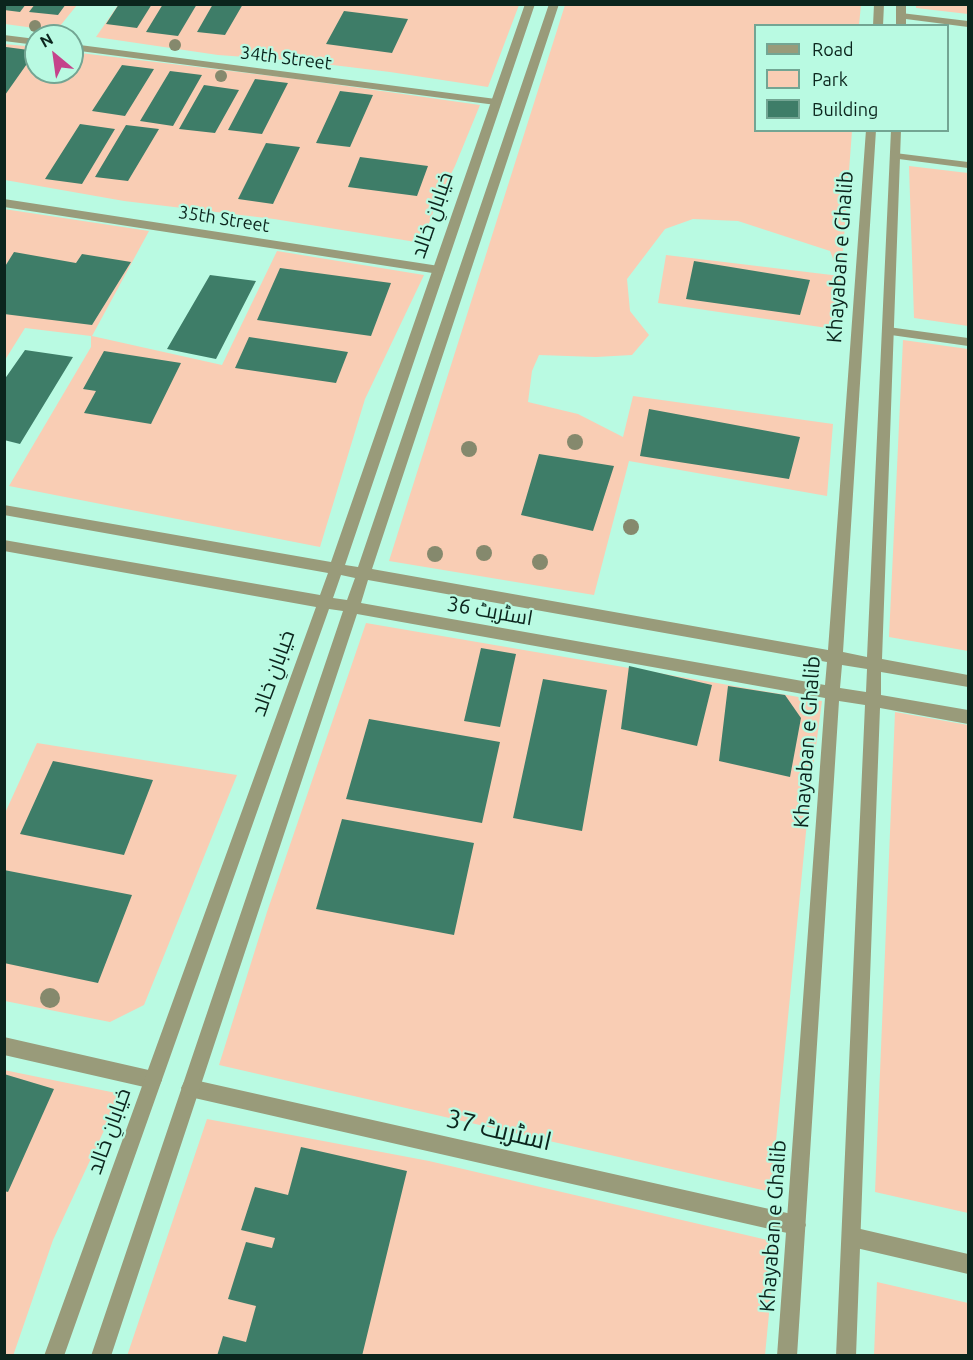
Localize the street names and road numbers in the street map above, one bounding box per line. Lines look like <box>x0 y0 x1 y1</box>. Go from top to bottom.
street label: 34th Street <box>239 42 333 74</box>
street label: خیابانِ خالد <box>406 169 458 261</box>
street label: Khayaban e Ghalib <box>821 170 859 344</box>
street label: 35th Street <box>177 201 271 237</box>
street label: اسٹریٹ 36 <box>445 591 535 631</box>
street label: خیابانِ خالد <box>246 627 300 719</box>
street label: Khayaban e Ghalib <box>788 655 826 829</box>
street label: خیابانِ خالد <box>82 1085 136 1177</box>
street label: اسٹریٹ 37 <box>443 1103 555 1157</box>
street label: Khayaban e Ghalib <box>754 1139 792 1313</box>

